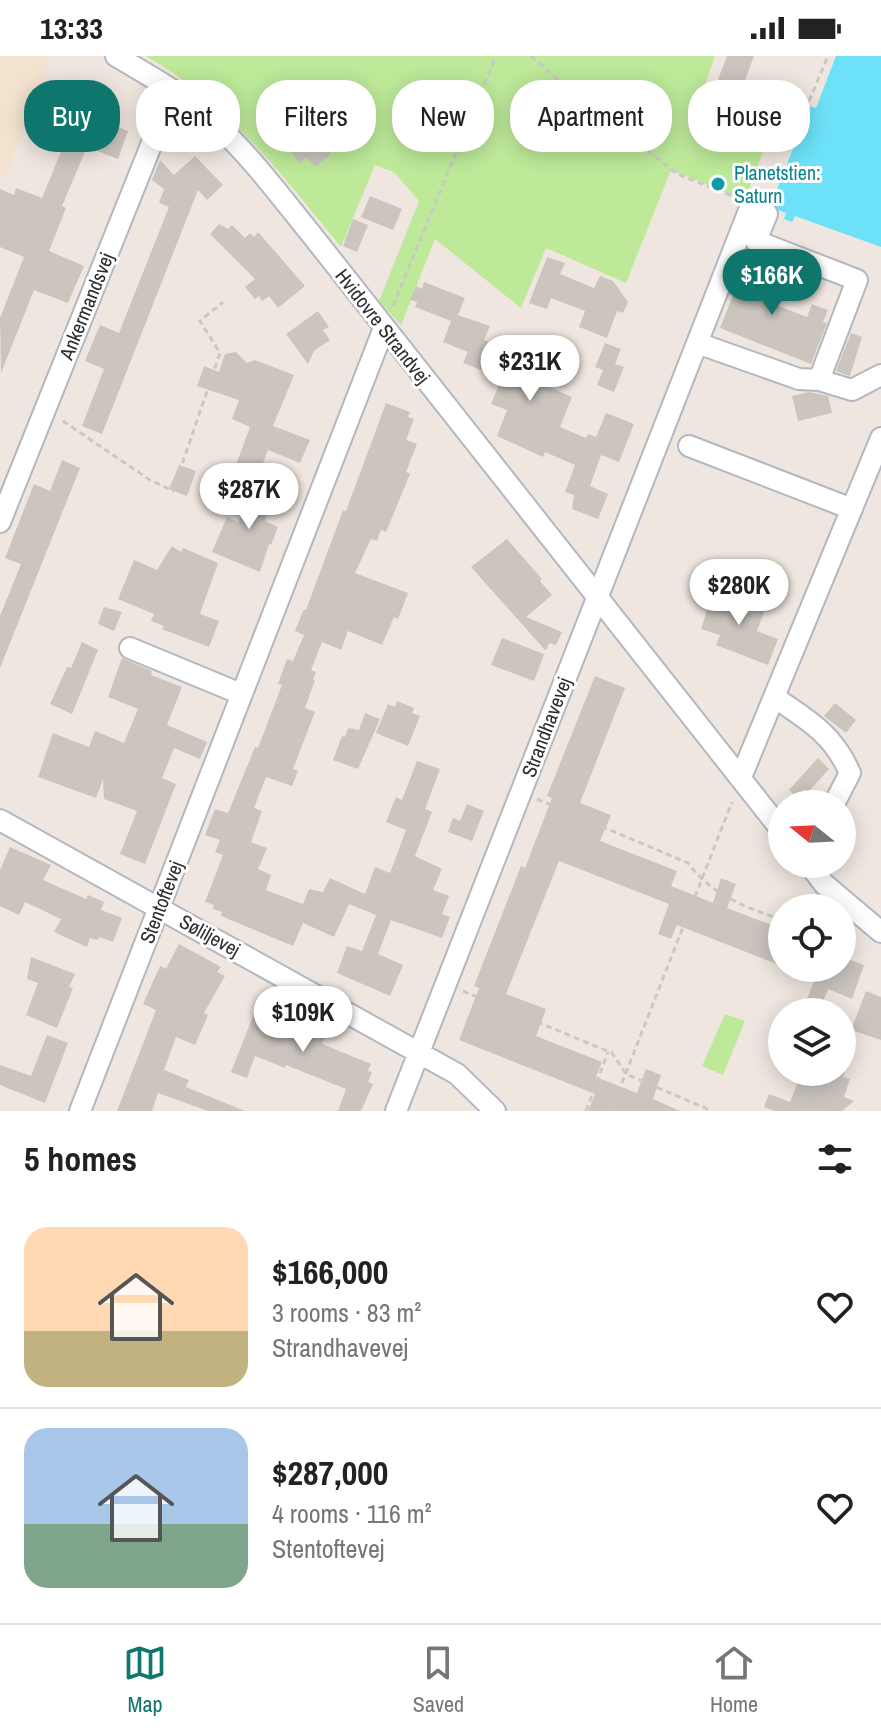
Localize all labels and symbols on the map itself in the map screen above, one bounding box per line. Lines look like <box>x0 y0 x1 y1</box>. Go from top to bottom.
place label: Planetstien: Saturn <box>734 159 821 209</box>
marker: Planetstien: Saturn <box>709 175 727 193</box>
street label: Ankermandsvej <box>52 249 120 364</box>
pin: $166K <box>716 249 828 317</box>
street label: Hvidovre Strandvej <box>329 263 437 389</box>
pin: $231K <box>474 335 586 403</box>
pin: $287K <box>193 463 305 531</box>
pin: $280K <box>683 559 795 627</box>
street label: Strandhavevej <box>515 673 577 781</box>
north arrow <box>768 790 856 878</box>
street label: Stentoftevej <box>133 857 189 947</box>
street label: Søliljevej <box>175 907 245 963</box>
pin: $109K <box>247 986 359 1054</box>

